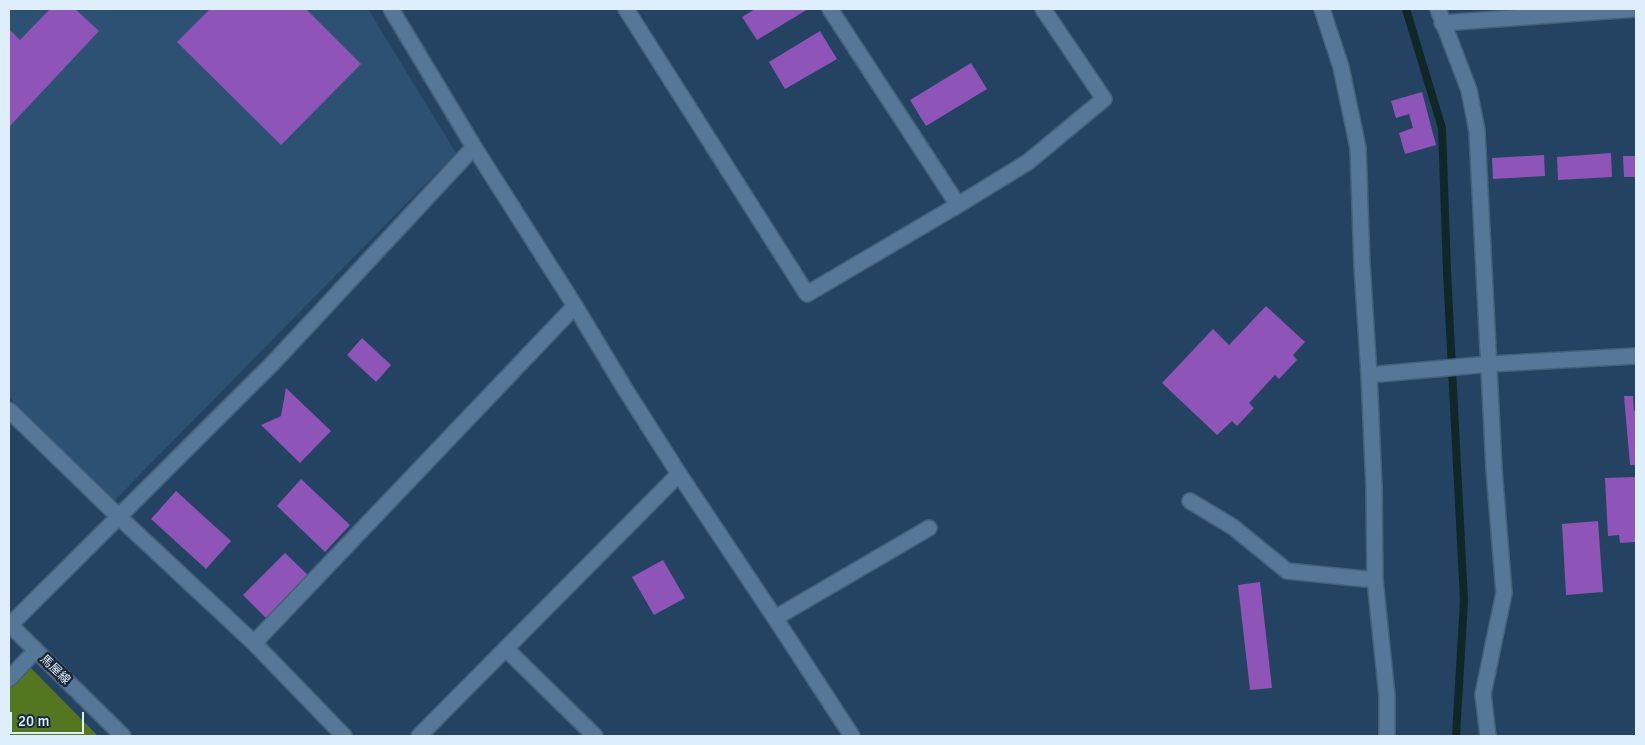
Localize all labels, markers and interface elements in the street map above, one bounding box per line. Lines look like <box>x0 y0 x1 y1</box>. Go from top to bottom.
street label: 馬屋線 <box>37 652 73 688</box>
scale bar <box>12 702 86 734</box>
text: 20 m <box>18 712 49 730</box>

